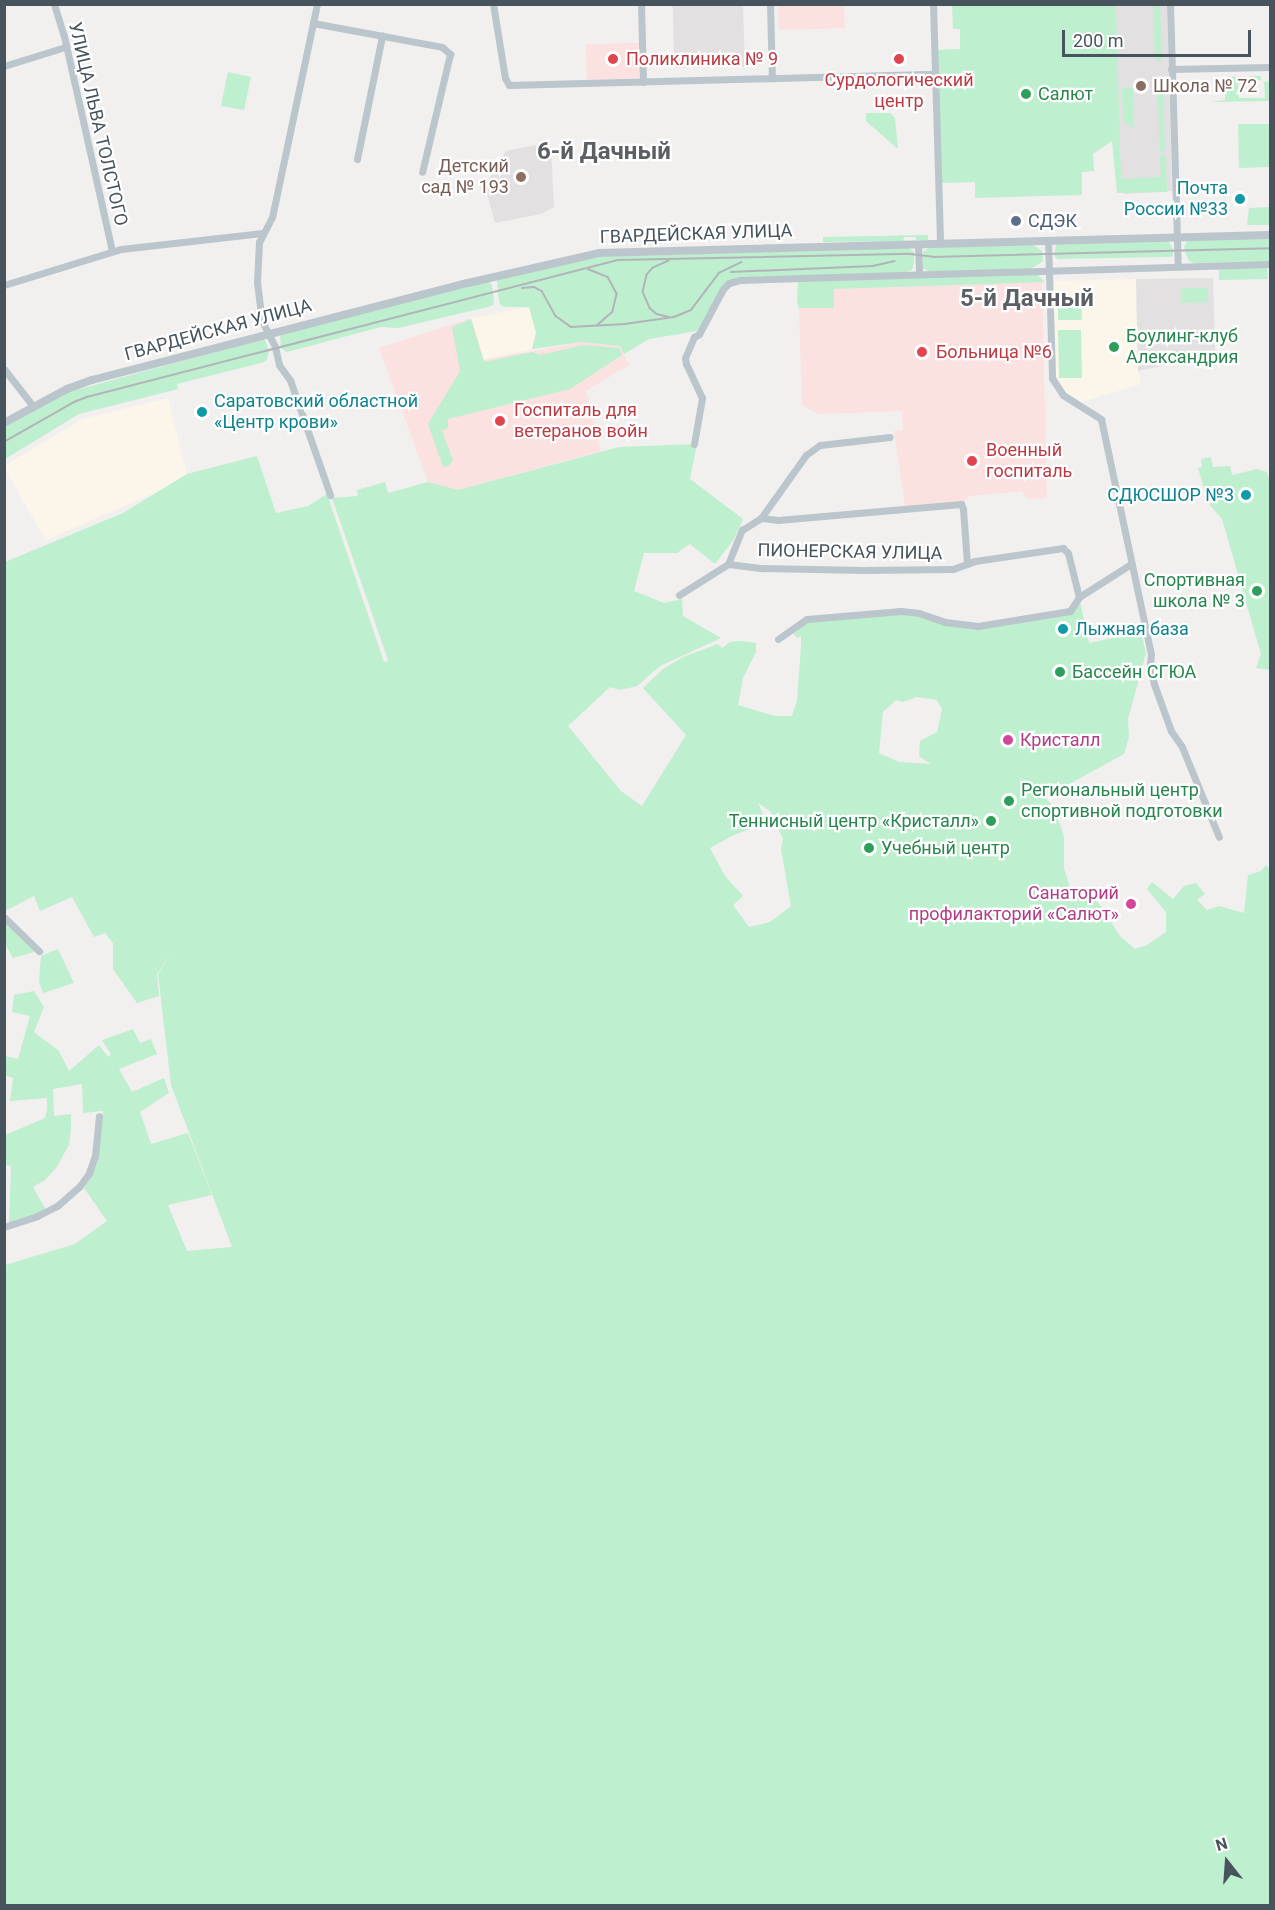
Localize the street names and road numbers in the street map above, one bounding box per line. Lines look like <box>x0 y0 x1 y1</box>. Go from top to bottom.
street label: УЛИЦА ЛЬВА ТОЛСТОГО <box>64 20 132 228</box>
street label: ГВАРДЕЙСКАЯ УЛИЦА <box>599 220 793 248</box>
street label: ГВАРДЕЙСКАЯ УЛИЦА <box>122 295 314 365</box>
street label: ПИОНЕРСКАЯ УЛИЦА <box>757 540 943 564</box>

